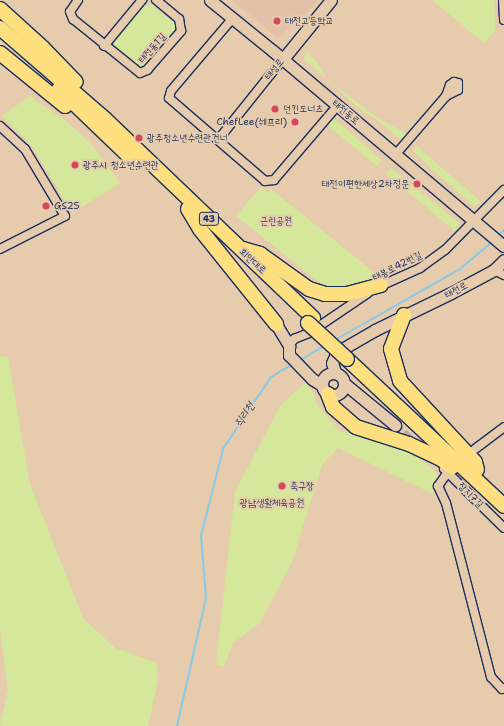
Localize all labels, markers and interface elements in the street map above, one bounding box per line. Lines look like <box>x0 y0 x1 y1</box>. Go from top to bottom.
place label: 태전고등학교 <box>285 15 333 27</box>
marker: 태전고등학교 <box>272 16 282 26</box>
street label: 태전동1길 <box>136 30 168 66</box>
street label: 태성로 <box>262 56 286 82</box>
street label: 태전동로 <box>330 97 362 127</box>
place label: 던킨도너츠 <box>283 103 323 115</box>
marker: 던킨도너츠 <box>270 104 280 114</box>
place label: ChefLee(쉐프리) <box>217 116 287 128</box>
marker: ChefLee(쉐프리) <box>290 117 300 127</box>
place label: 광주청소년수련관건너 <box>147 132 227 144</box>
marker: 광주청소년수련관건너 <box>134 133 144 143</box>
place label: 광주시 청소년수련관 <box>83 159 159 171</box>
marker: 광주시 청소년수련관 <box>70 160 80 170</box>
place label: 태전이편한세상2차정문 <box>322 178 409 190</box>
marker: 태전이편한세상2차정문 <box>412 179 422 189</box>
place label: GS25 <box>54 200 80 212</box>
marker: GS25 <box>41 201 51 211</box>
road number: 43 <box>198 212 220 226</box>
park label: 근린공원 <box>260 215 292 227</box>
street label: 회안대로 <box>237 246 269 276</box>
street label: 태봉로42번길 <box>370 249 424 283</box>
street label: 태전로 <box>443 279 469 301</box>
water label: 직리천 <box>232 400 258 430</box>
place label: 축구장 <box>290 480 314 492</box>
street label: 장지7길 <box>456 480 486 510</box>
marker: 축구장 <box>277 481 287 491</box>
park label: 광남생활체육공원 <box>240 497 304 509</box>

